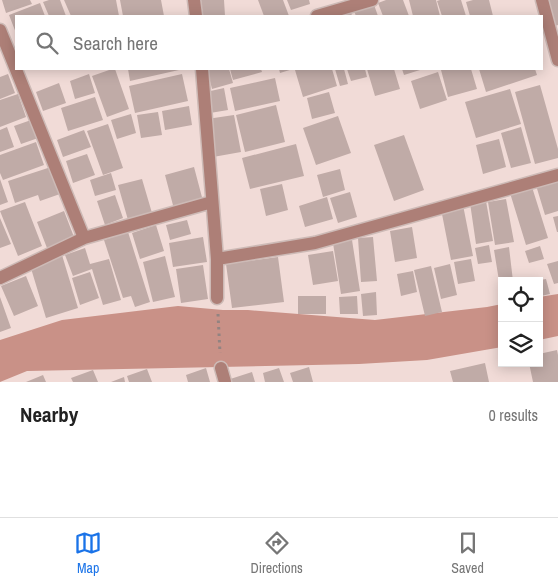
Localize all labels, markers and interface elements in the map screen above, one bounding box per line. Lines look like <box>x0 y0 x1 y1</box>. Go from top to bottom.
search box <box>15 15 543 70</box>
icon: search <box>33 29 61 57</box>
text: Search here <box>73 30 158 56</box>
map controls <box>498 277 543 367</box>
button: locate <box>498 277 543 322</box>
button: layers <box>498 322 543 367</box>
text: Nearby <box>20 400 78 429</box>
text: 0 results <box>488 404 538 426</box>
tab: Map <box>74 529 102 577</box>
tab: Directions <box>251 529 303 577</box>
tab: Saved <box>451 529 484 577</box>

